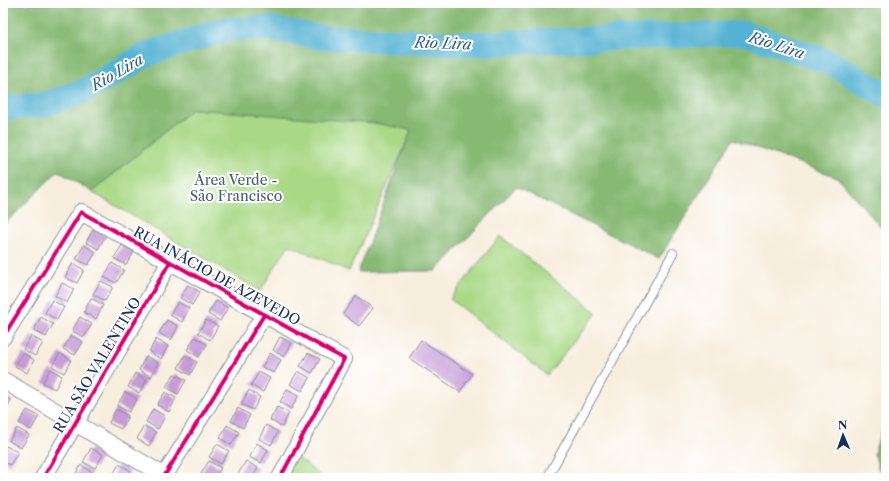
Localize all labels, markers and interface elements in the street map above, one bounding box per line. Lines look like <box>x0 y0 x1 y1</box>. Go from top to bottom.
water label: Rio Lira <box>746 27 807 63</box>
water label: Rio Lira <box>413 32 472 53</box>
water label: Rio Lira <box>87 49 147 95</box>
park label: Área Verde - São Francisco <box>190 171 282 205</box>
street label: RUA INÁCIO DE AZEVEDO <box>130 223 304 329</box>
street label: RUA SÃO VALENTINO <box>48 293 145 436</box>
north arrow <box>823 415 863 455</box>
text: N <box>838 418 848 432</box>

